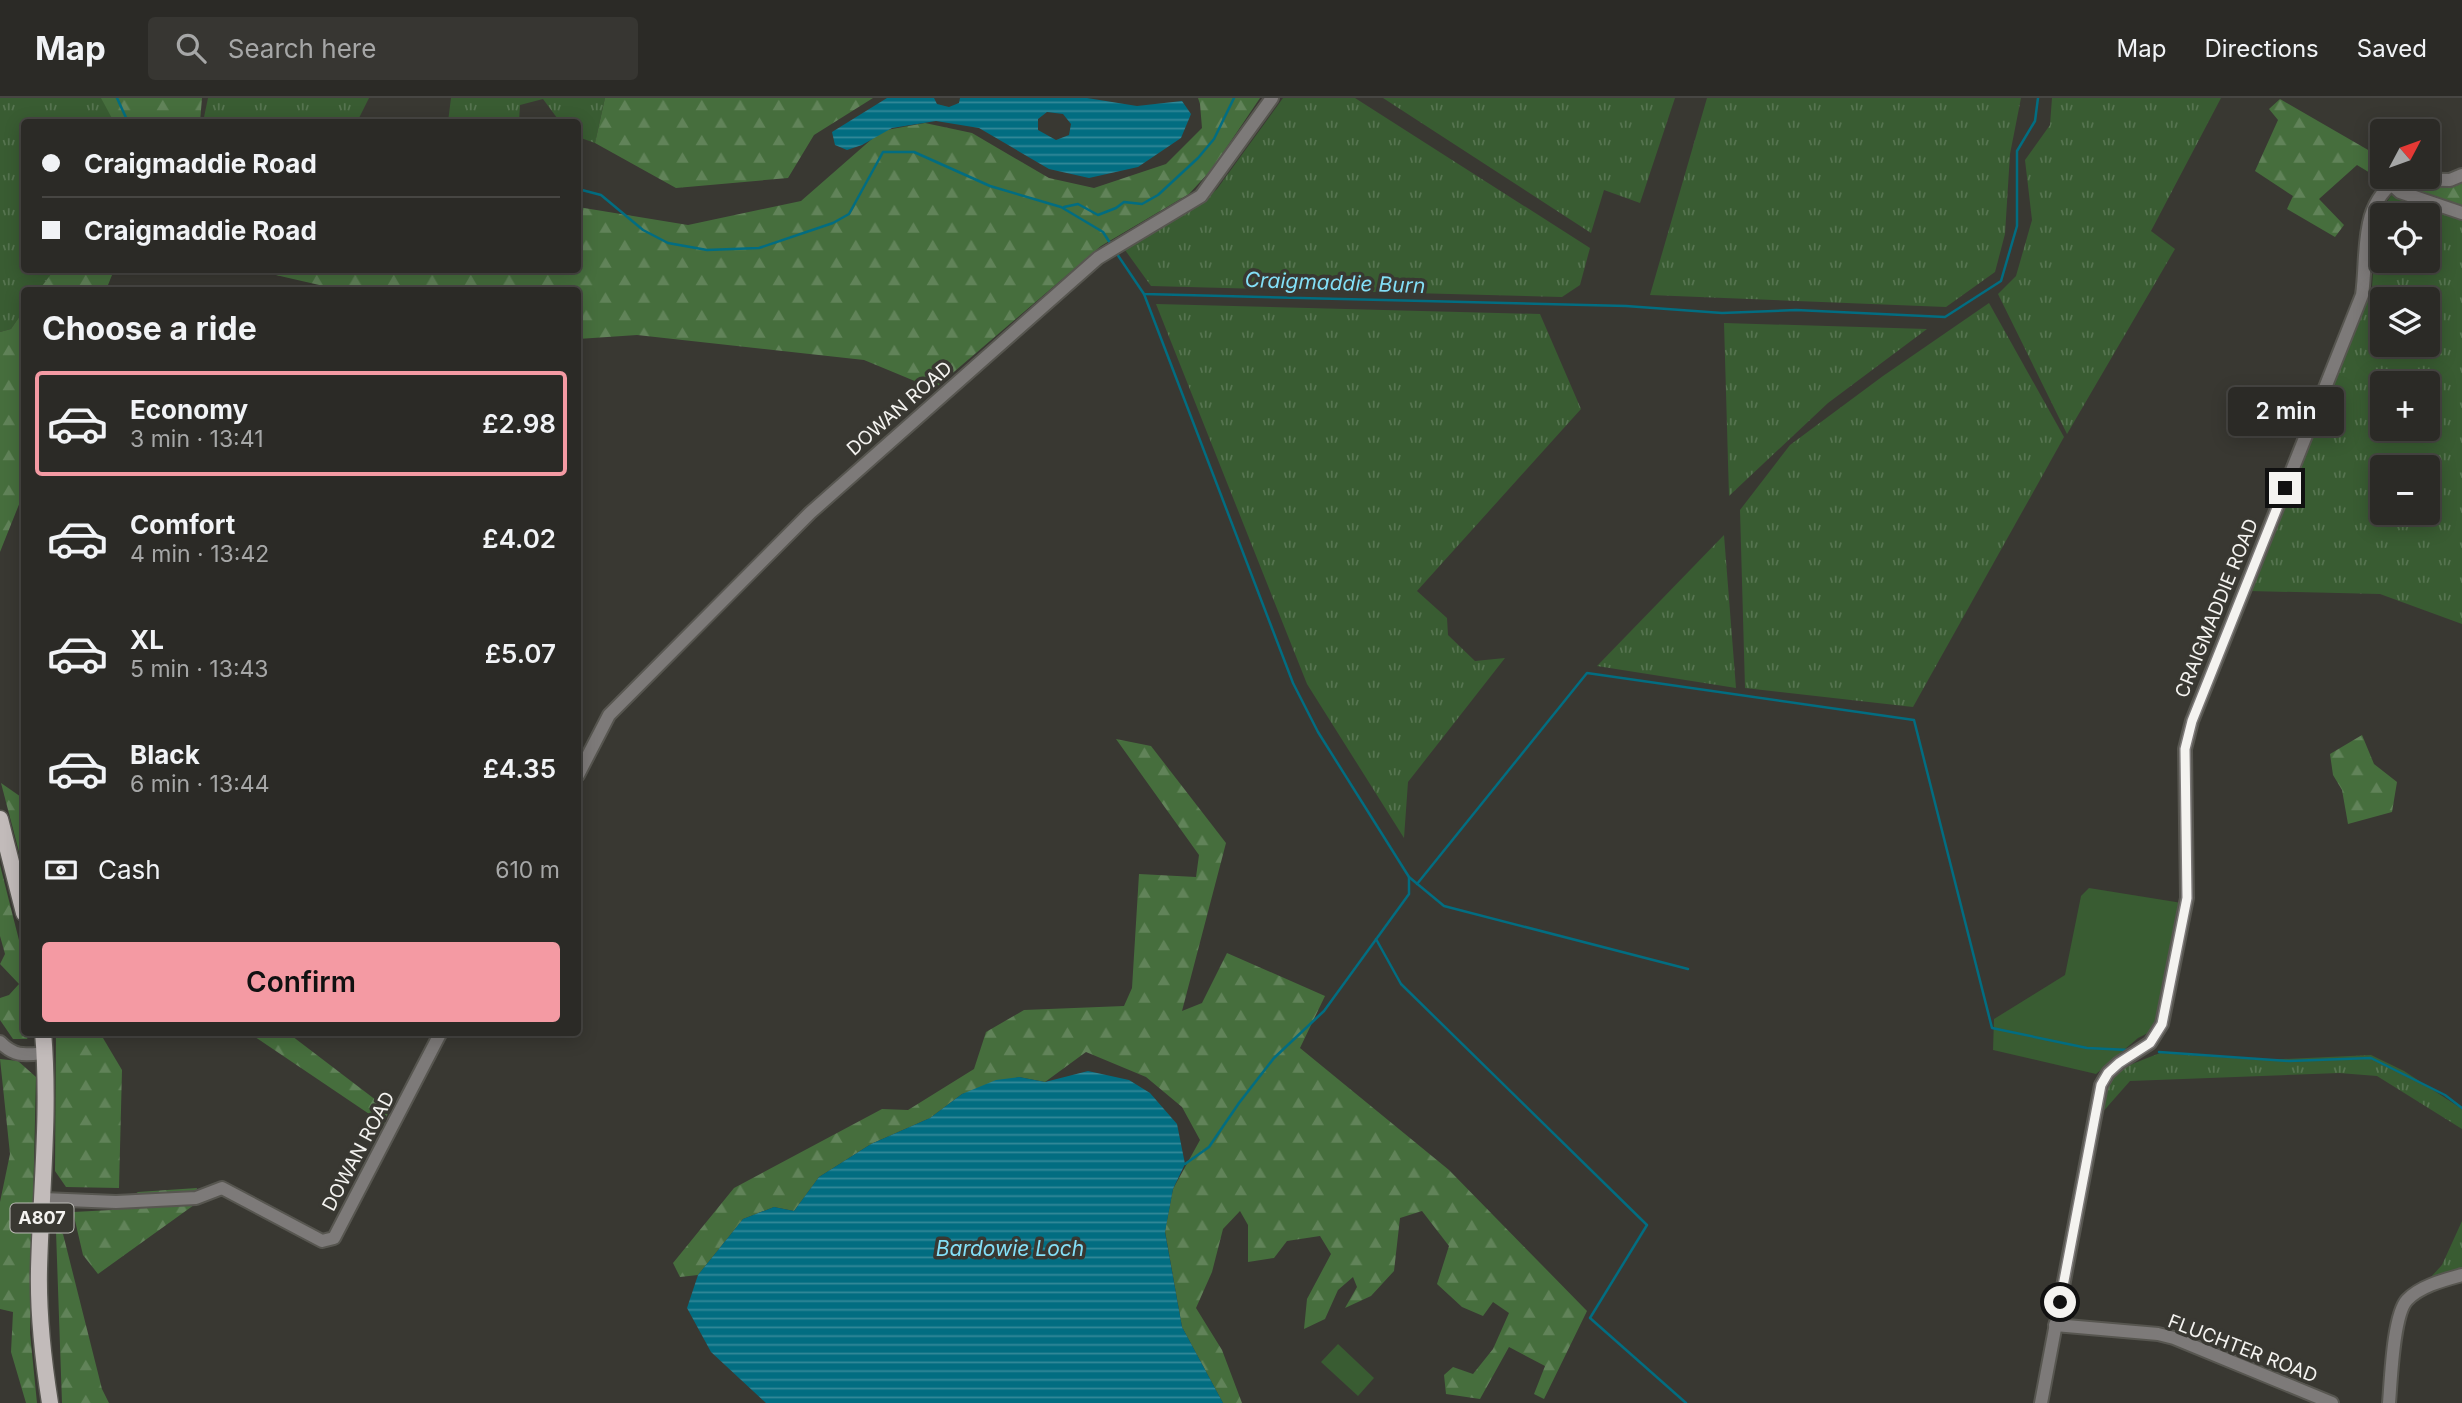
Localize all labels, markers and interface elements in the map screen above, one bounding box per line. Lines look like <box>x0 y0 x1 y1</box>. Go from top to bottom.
search box <box>148 17 638 80</box>
text: Map <box>35 28 106 68</box>
icon: search <box>172 29 210 67</box>
text: Search here <box>228 33 376 64</box>
text: Map <box>2117 34 2166 63</box>
text: Directions <box>2204 34 2319 63</box>
text: Saved <box>2357 34 2427 63</box>
north arrow <box>2370 119 2440 189</box>
map controls <box>2370 119 2440 525</box>
text: Craigmaddie Road <box>84 148 317 179</box>
button: locate <box>2370 203 2440 273</box>
text: Craigmaddie Road <box>84 215 317 246</box>
water label: Craigmaddie Burn <box>1244 267 1426 298</box>
button: layers <box>2370 287 2440 357</box>
text: Choose a ride <box>42 309 257 348</box>
street label: DOWAN ROAD <box>842 357 957 460</box>
button: + <box>2370 371 2440 441</box>
callout: 2 min <box>2227 386 2343 436</box>
icon: car <box>46 392 109 455</box>
text: Economy <box>130 394 248 425</box>
text: 2 min <box>2256 397 2316 425</box>
text: £2.98 <box>482 408 556 439</box>
text: 3 min · 13:41 <box>130 425 264 453</box>
button: − <box>2370 455 2440 525</box>
route end <box>2269 472 2301 504</box>
icon: car <box>46 507 109 570</box>
text: Comfort <box>130 509 235 540</box>
street label: CRAIGMADDIE ROAD <box>2170 515 2263 701</box>
text: £4.02 <box>482 523 556 554</box>
text: 4 min · 13:42 <box>130 540 269 568</box>
icon: car <box>46 622 109 685</box>
text: XL <box>130 624 164 655</box>
text: £5.07 <box>485 638 556 669</box>
text: 5 min · 13:43 <box>130 655 269 683</box>
icon: car <box>46 737 109 800</box>
text: Black <box>130 739 200 770</box>
text: £4.35 <box>483 753 556 784</box>
text: 6 min · 13:44 <box>130 770 270 798</box>
icon: cash <box>42 851 80 889</box>
text: Cash <box>98 854 161 885</box>
text: 610 m <box>495 856 560 884</box>
button: Confirm <box>42 942 560 1022</box>
street label: DOWAN ROAD <box>317 1088 399 1215</box>
road number: A807 <box>10 1204 74 1232</box>
water label: Bardowie Loch <box>936 1236 1084 1261</box>
route start <box>2044 1286 2076 1318</box>
street label: FLUCHTER ROAD <box>2165 1309 2321 1388</box>

